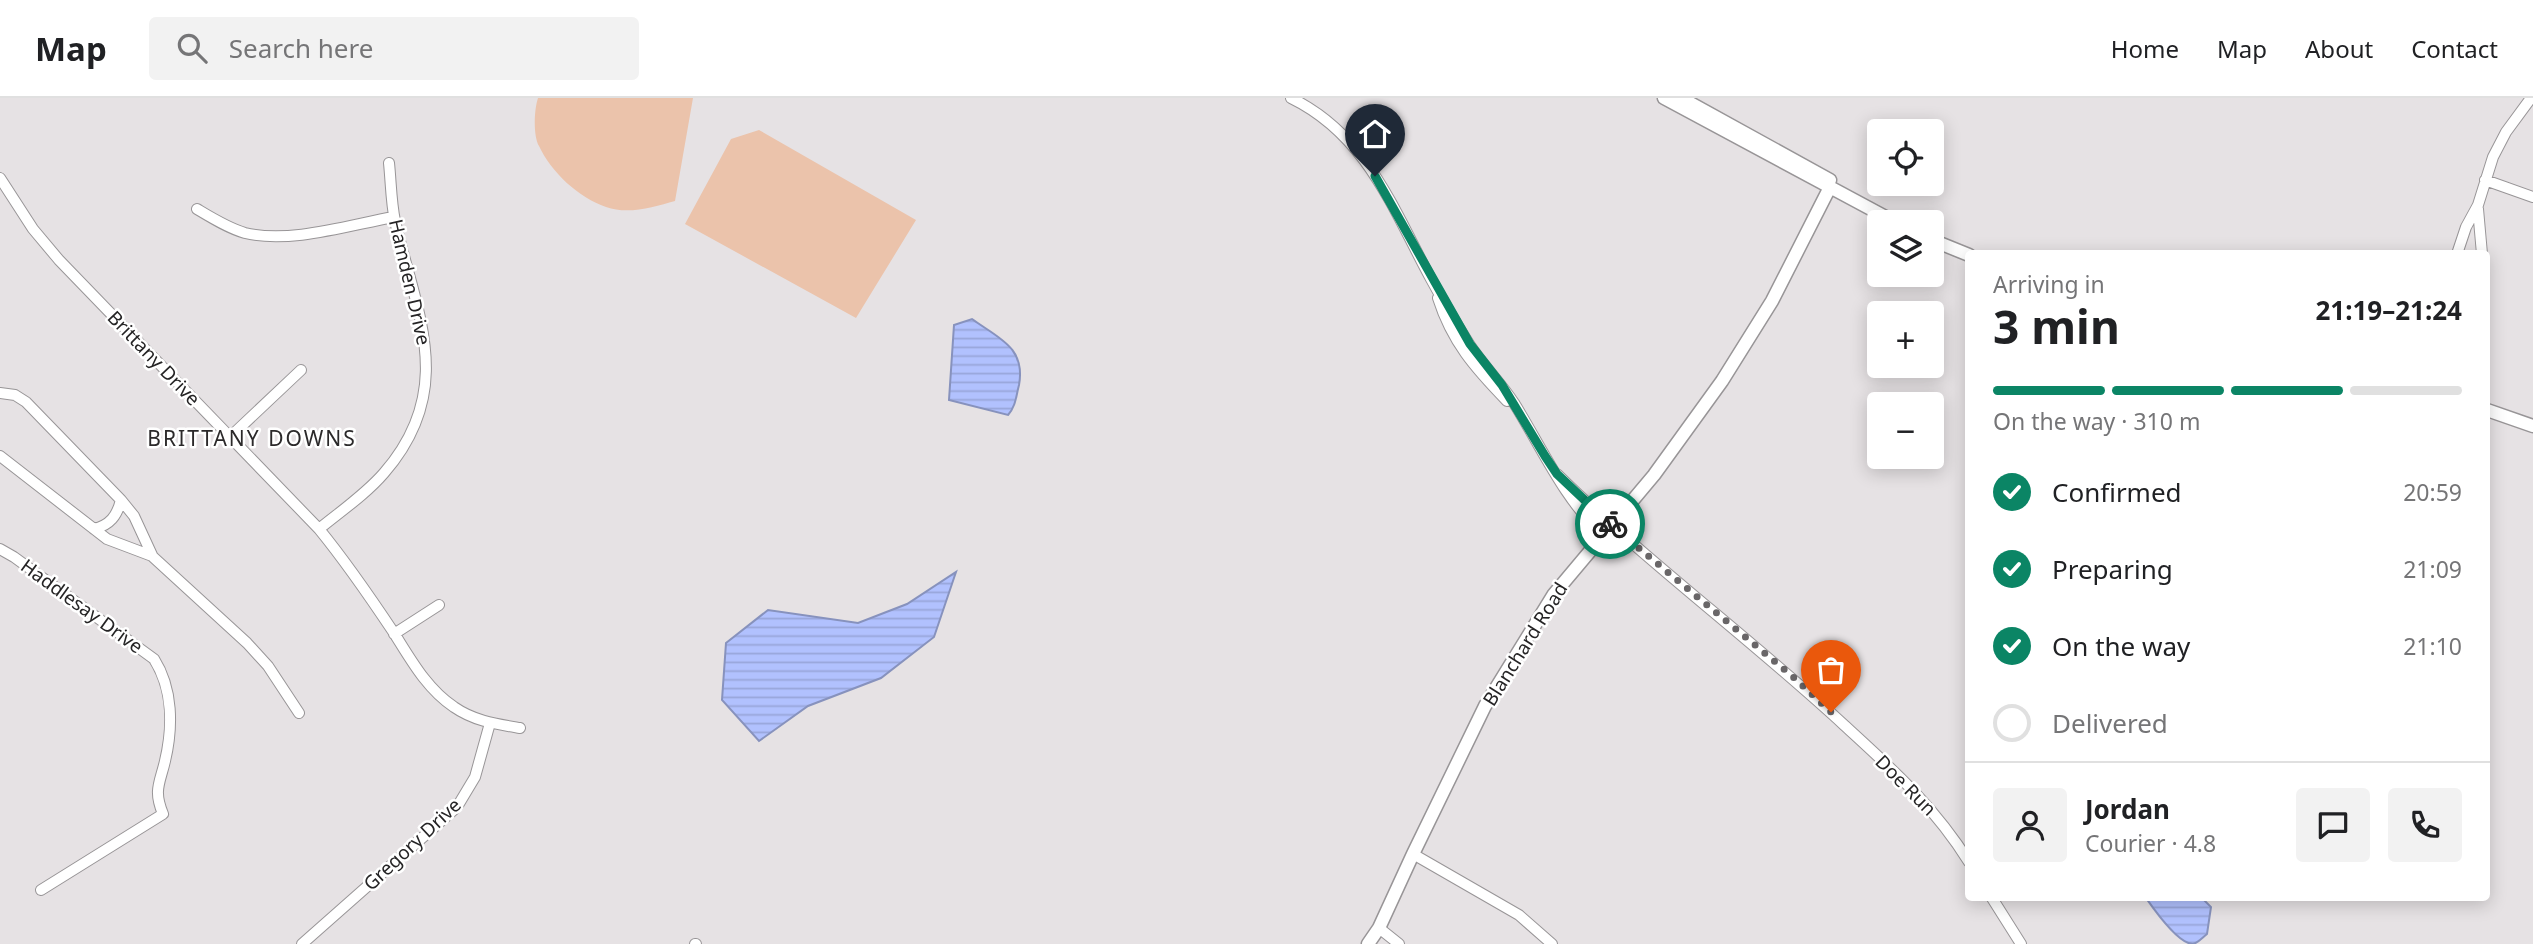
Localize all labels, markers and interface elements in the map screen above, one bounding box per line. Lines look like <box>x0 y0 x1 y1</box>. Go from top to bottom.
search box <box>149 17 639 80</box>
text: Map <box>35 26 107 71</box>
icon: search <box>173 29 211 67</box>
text: Search here <box>229 30 373 66</box>
text: Home <box>2111 32 2179 65</box>
text: Map <box>2217 32 2267 65</box>
text: About <box>2305 32 2373 65</box>
text: Contact <box>2411 32 2498 65</box>
pin <box>1345 104 1405 176</box>
icon: home <box>1356 115 1394 153</box>
map controls <box>1867 119 1944 469</box>
button: locate <box>1867 119 1944 196</box>
button: layers <box>1867 210 1944 287</box>
street label: Hamden Drive <box>383 216 437 348</box>
text: Arriving in <box>1993 268 2105 300</box>
text: 21:19–21:24 <box>2315 292 2462 328</box>
text: 3 min <box>1993 295 2120 357</box>
button: + <box>1867 301 1944 378</box>
street label: Brittany Drive <box>102 305 206 411</box>
button: − <box>1867 392 1944 469</box>
text: On the way · 310 m <box>1993 405 2200 437</box>
district label: BRITTANY DOWNS <box>147 424 357 452</box>
icon: check <box>1993 473 2031 511</box>
text: Confirmed <box>2052 474 2182 510</box>
text: 20:59 <box>2403 476 2462 508</box>
courier <box>1575 489 1645 559</box>
icon: bike <box>1591 505 1629 543</box>
icon: check <box>1993 550 2031 588</box>
text: Preparing <box>2052 551 2173 587</box>
street label: Haddlesay Drive <box>16 553 148 659</box>
text: 21:09 <box>2403 553 2462 585</box>
street label: Blanchard Road <box>1477 577 1573 711</box>
icon: check <box>1993 627 2031 665</box>
text: On the way <box>2052 628 2190 664</box>
text: 21:10 <box>2403 630 2462 662</box>
pin <box>1801 640 1861 712</box>
icon: bag <box>1812 651 1850 689</box>
text: Delivered <box>2052 705 2168 741</box>
street label: Doe Run <box>1870 749 1942 821</box>
button: person <box>1993 788 2067 862</box>
button: chat <box>2296 788 2370 862</box>
button: phone <box>2388 788 2462 862</box>
text: Jordan <box>2085 791 2170 827</box>
street label: Gregory Drive <box>358 792 466 896</box>
text: Courier · 4.8 <box>2085 827 2216 859</box>

